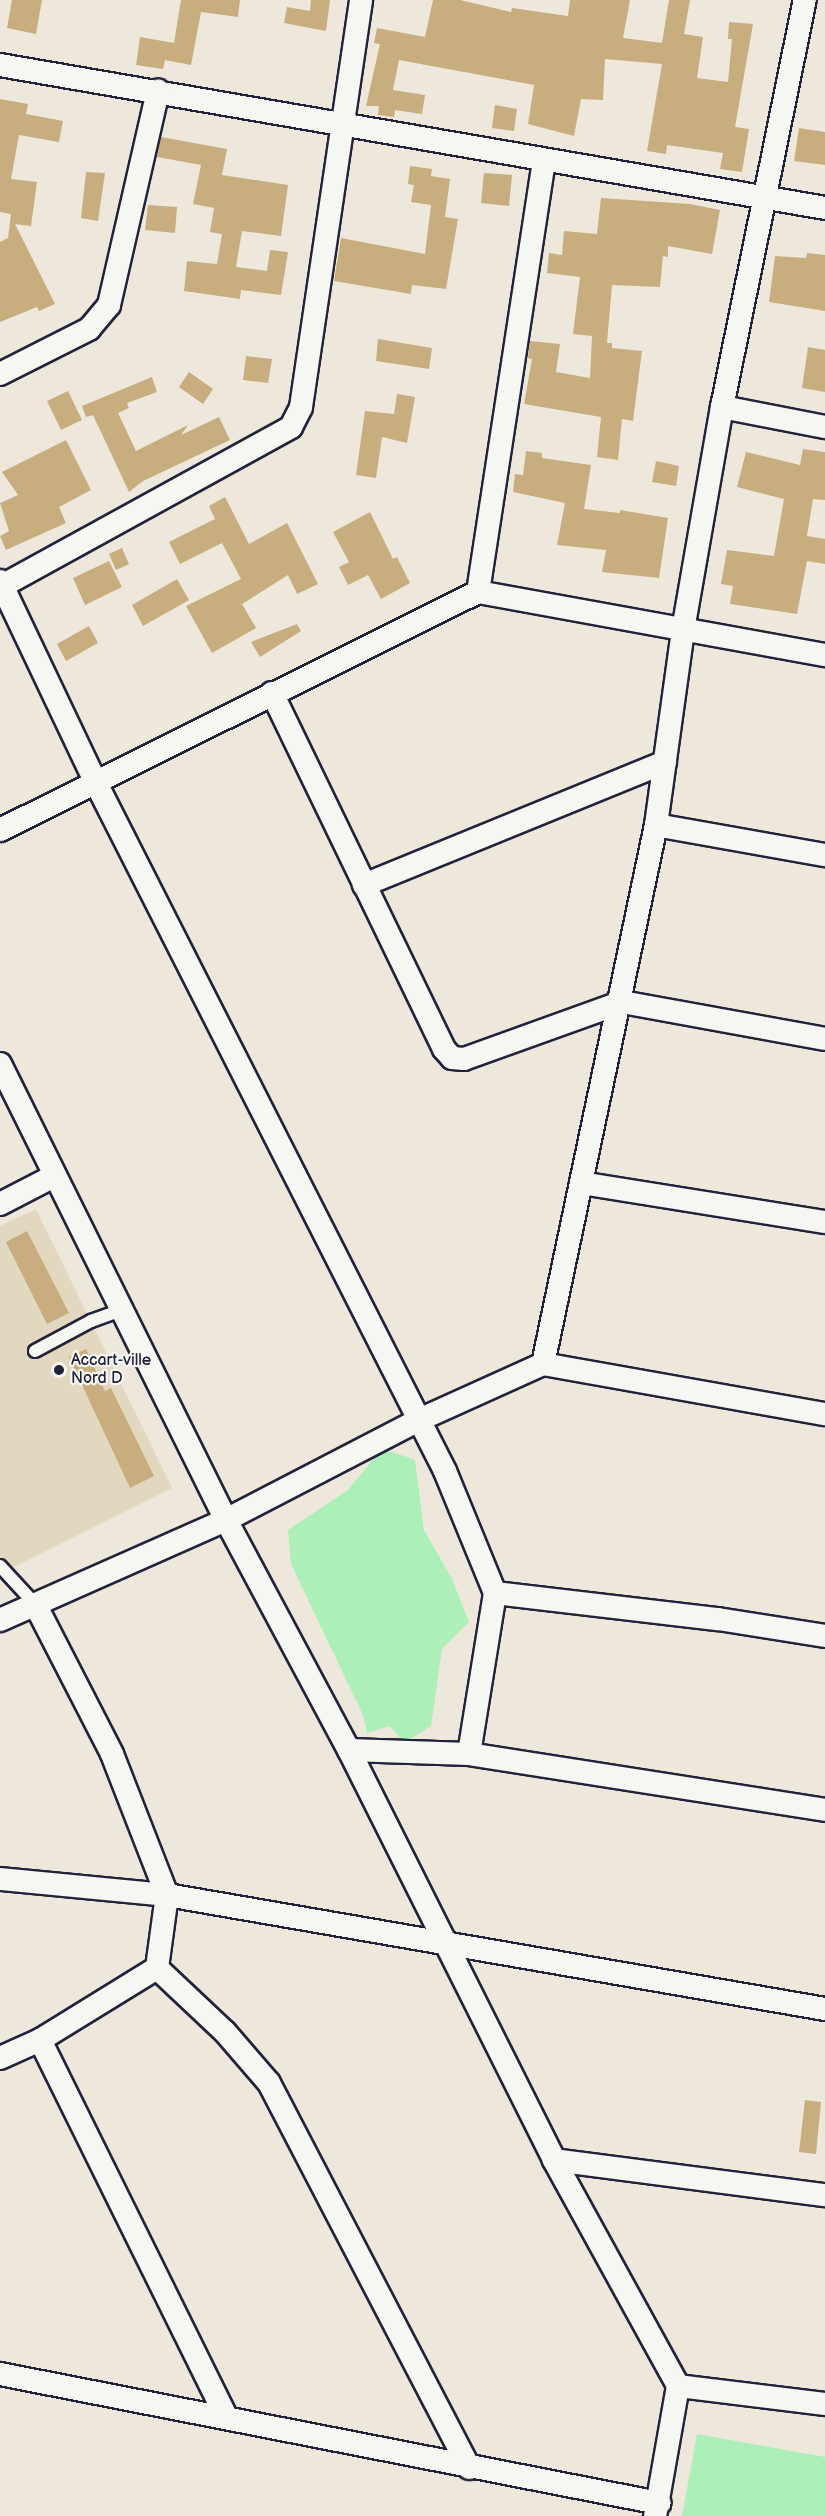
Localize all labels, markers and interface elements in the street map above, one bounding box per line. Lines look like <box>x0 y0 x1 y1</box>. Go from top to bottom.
place label: Accart-ville Nord D <box>71 1351 151 1389</box>
marker: Accart-ville Nord D <box>52 1363 66 1377</box>

